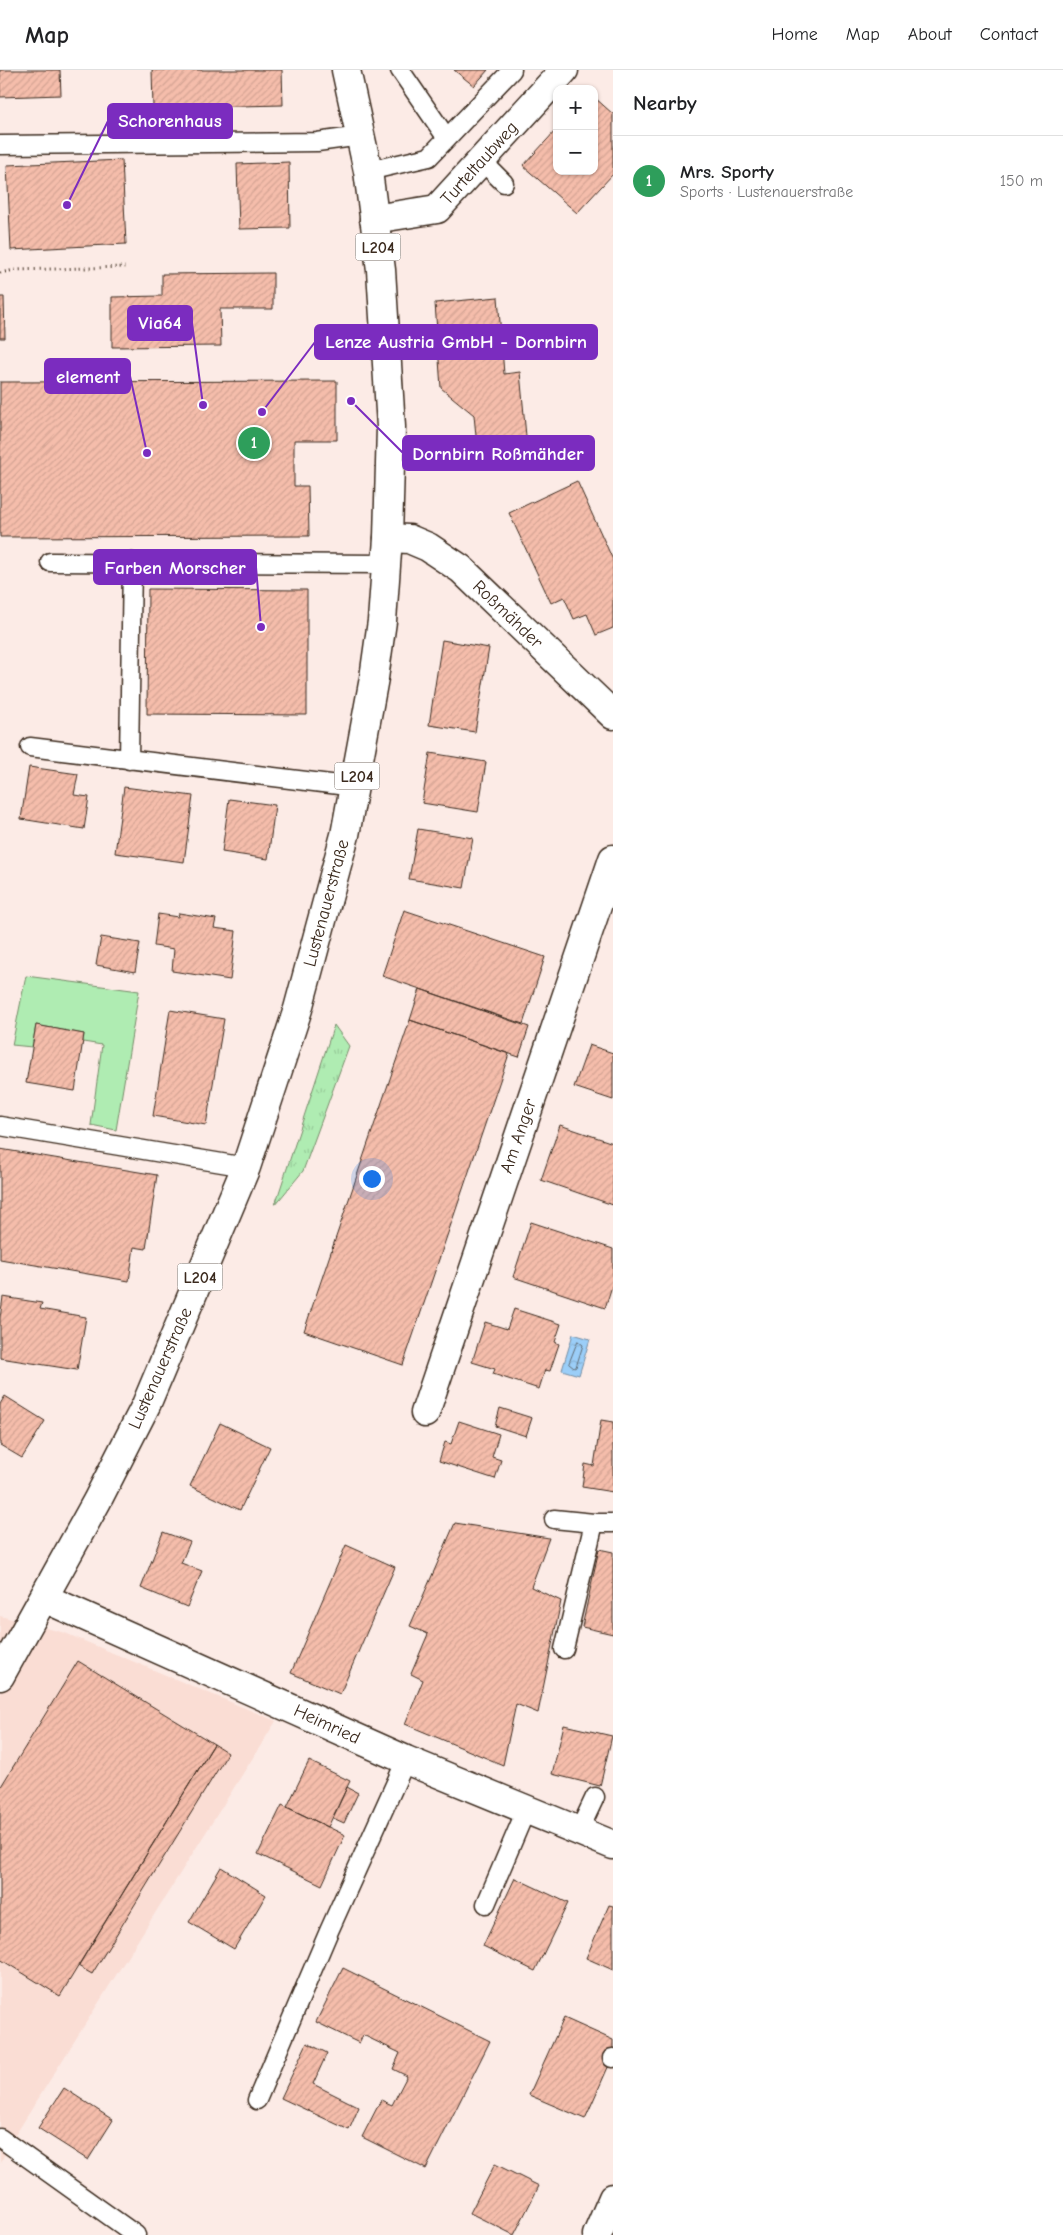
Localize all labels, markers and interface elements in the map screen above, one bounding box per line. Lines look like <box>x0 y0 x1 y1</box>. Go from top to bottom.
text: Map <box>25 21 69 49</box>
text: Home <box>771 24 818 45</box>
text: Map <box>846 24 880 45</box>
text: About <box>908 24 952 45</box>
text: Contact <box>980 24 1038 45</box>
map controls <box>553 85 598 175</box>
button: + <box>553 85 598 130</box>
text: Nearby <box>633 91 697 115</box>
callout: Schorenhaus <box>108 104 232 138</box>
text: Schorenhaus <box>118 110 222 132</box>
street label: Turteltaubweg <box>436 117 522 209</box>
button: − <box>553 130 598 175</box>
text: Mrs. Sporty <box>680 161 774 183</box>
text: 1 <box>646 172 652 190</box>
text: 150 m <box>1000 172 1043 190</box>
text: Sports · Lustenauerstraße <box>680 183 853 201</box>
road number: L204 <box>356 233 400 260</box>
callout: Via64 <box>128 306 192 340</box>
text: Via64 <box>138 312 182 334</box>
callout: Lenze Austria GmbH - Dornbirn <box>315 325 597 359</box>
text: Lenze Austria GmbH - Dornbirn <box>325 331 587 353</box>
callout: element <box>45 359 130 393</box>
text: element <box>56 366 121 388</box>
pin: 1 <box>238 424 270 462</box>
callout: Dornbirn Roßmähder <box>403 436 594 470</box>
text: Dornbirn Roßmähder <box>412 443 584 465</box>
callout: Farben Morscher <box>94 550 256 584</box>
text: Farben Morscher <box>104 557 246 579</box>
street label: Roßmähder <box>468 576 548 653</box>
road number: L204 <box>334 762 380 789</box>
street label: Lustenauerstraße <box>299 837 354 969</box>
street label: Am Anger <box>496 1095 541 1176</box>
your location <box>359 1166 385 1192</box>
road number: L204 <box>178 1264 222 1290</box>
street label: Lustenauerstraße <box>124 1304 197 1432</box>
street label: Heimried <box>290 1700 363 1749</box>

